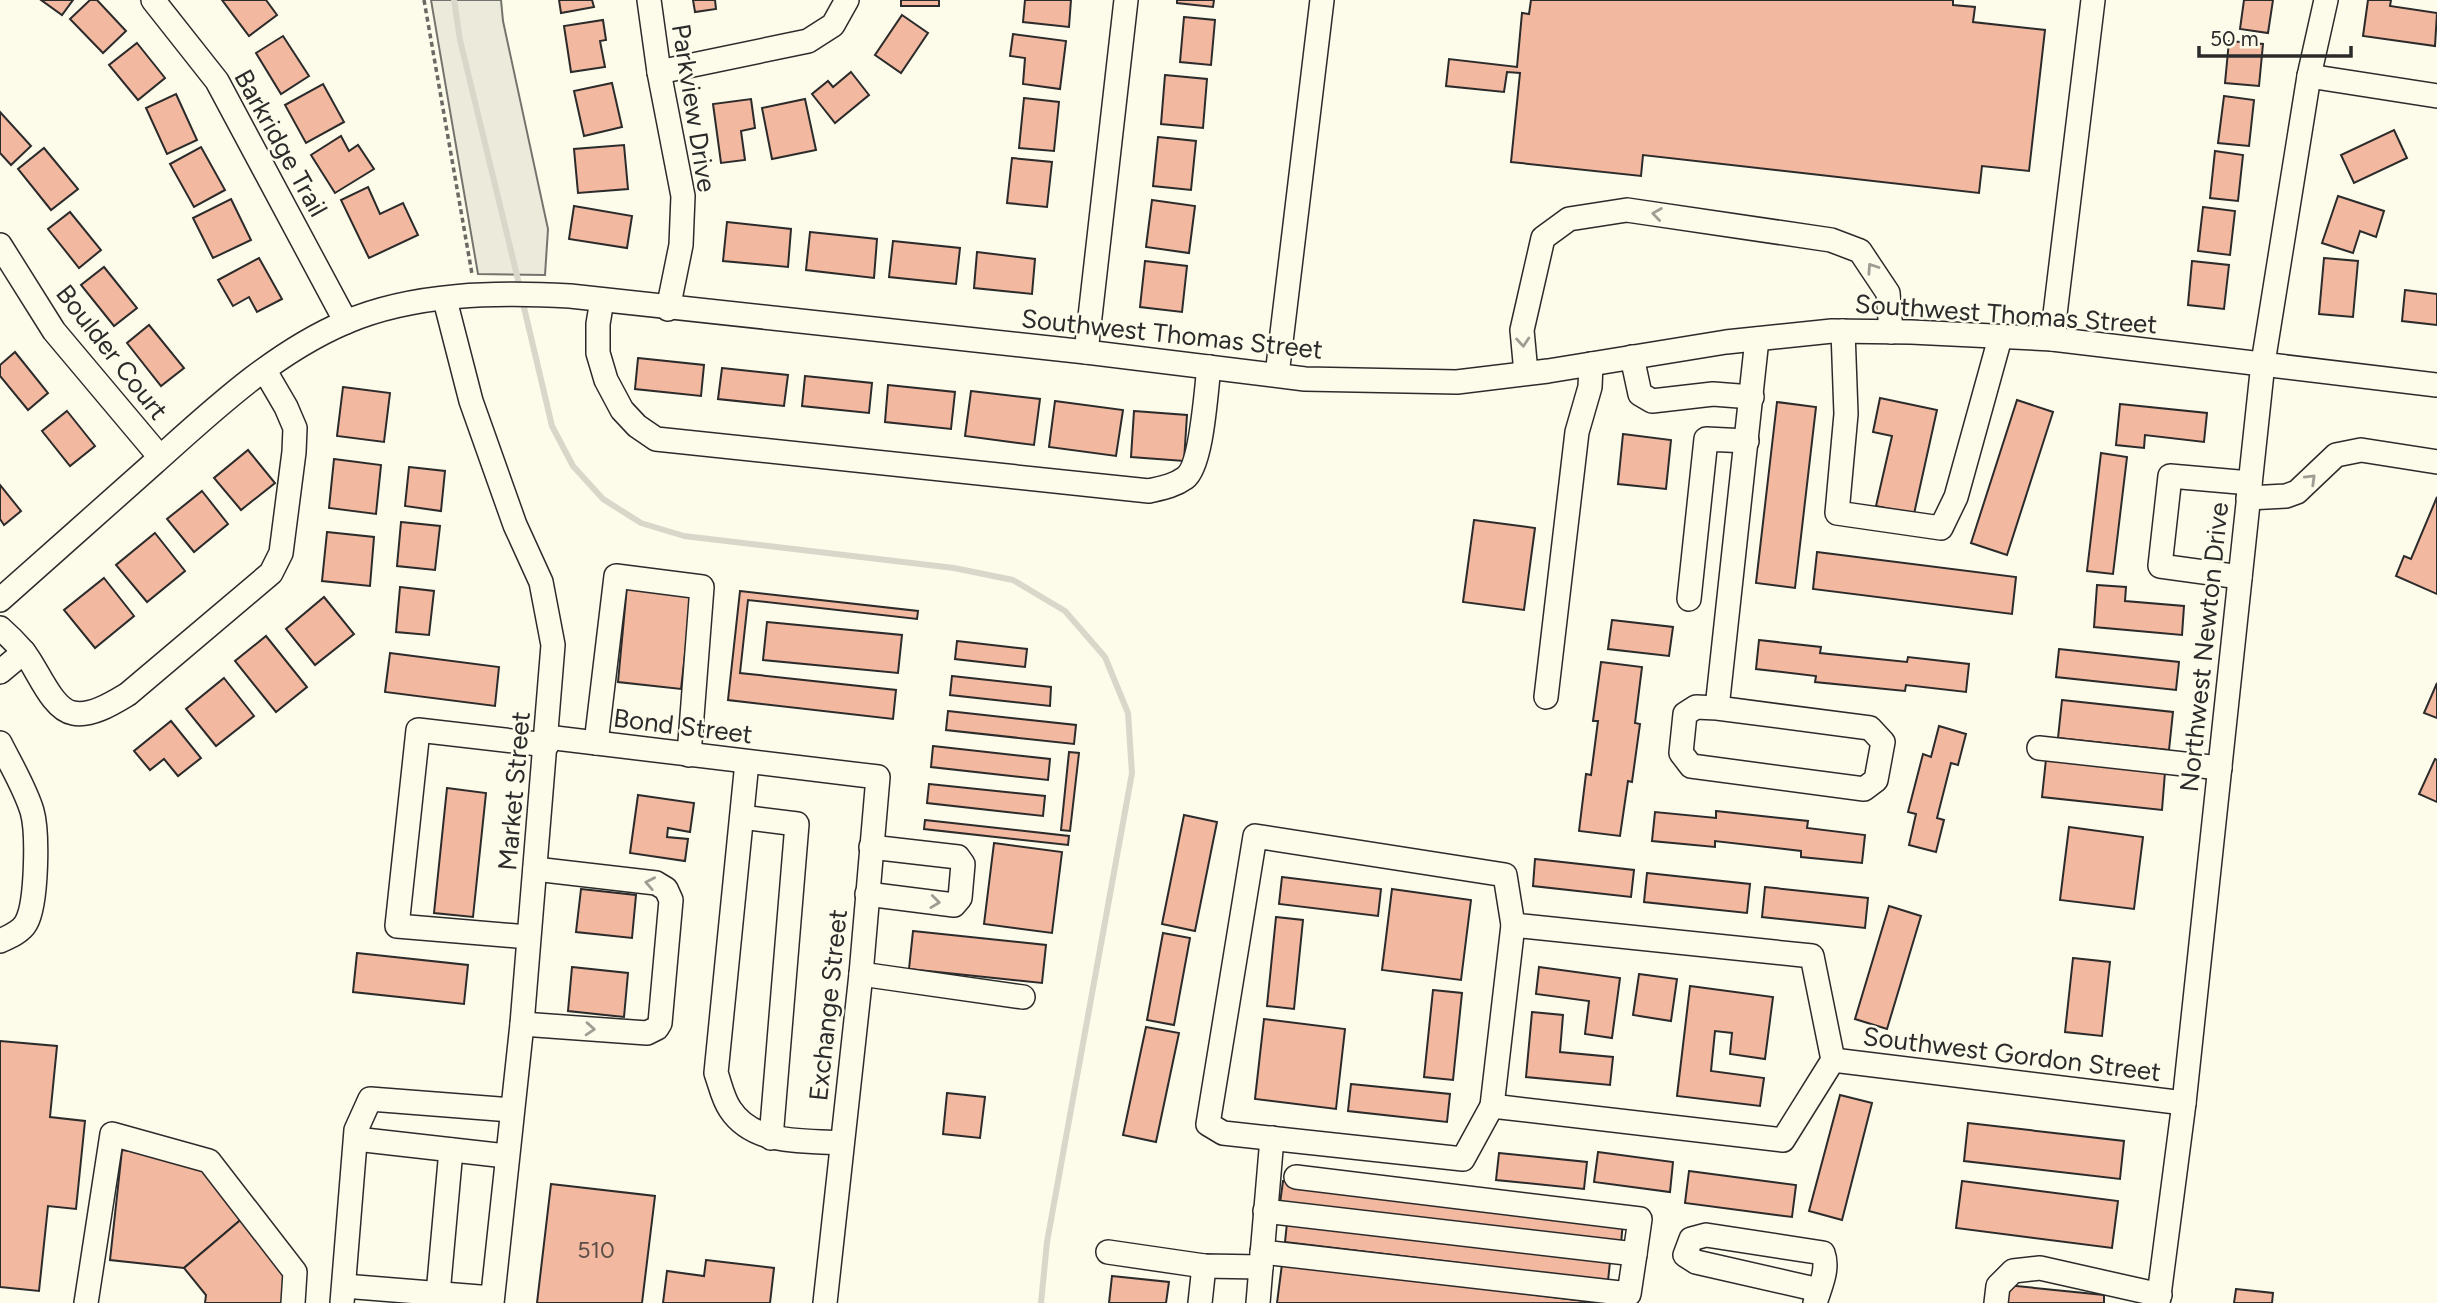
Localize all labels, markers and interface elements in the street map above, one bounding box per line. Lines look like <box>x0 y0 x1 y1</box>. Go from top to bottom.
scale bar <box>2199 14 2351 58</box>
street label: Parkview Drive <box>665 22 723 194</box>
text: 50 m <box>2210 26 2259 51</box>
street label: Barkridge Trail <box>227 64 335 222</box>
one-way arrow <box>1652 207 1663 222</box>
one-way arrow <box>1867 263 1880 276</box>
street label: Boulder Court <box>49 278 175 426</box>
street label: Southwest Thomas Street <box>1854 287 2158 341</box>
street label: Southwest Thomas Street <box>1020 302 1325 366</box>
one-way arrow <box>1516 336 1531 348</box>
one-way arrow <box>2302 474 2315 487</box>
street label: Northwest Newton Drive <box>2173 501 2235 793</box>
street label: Bond Street <box>612 702 755 750</box>
street label: Market Street <box>491 710 537 872</box>
one-way arrow <box>644 877 656 892</box>
one-way arrow <box>929 895 941 910</box>
street label: Exchange Street <box>802 907 854 1102</box>
street label: Southwest Gordon Street <box>1861 1020 2163 1088</box>
one-way arrow <box>585 1021 596 1036</box>
house number: 510 <box>577 1236 615 1264</box>

